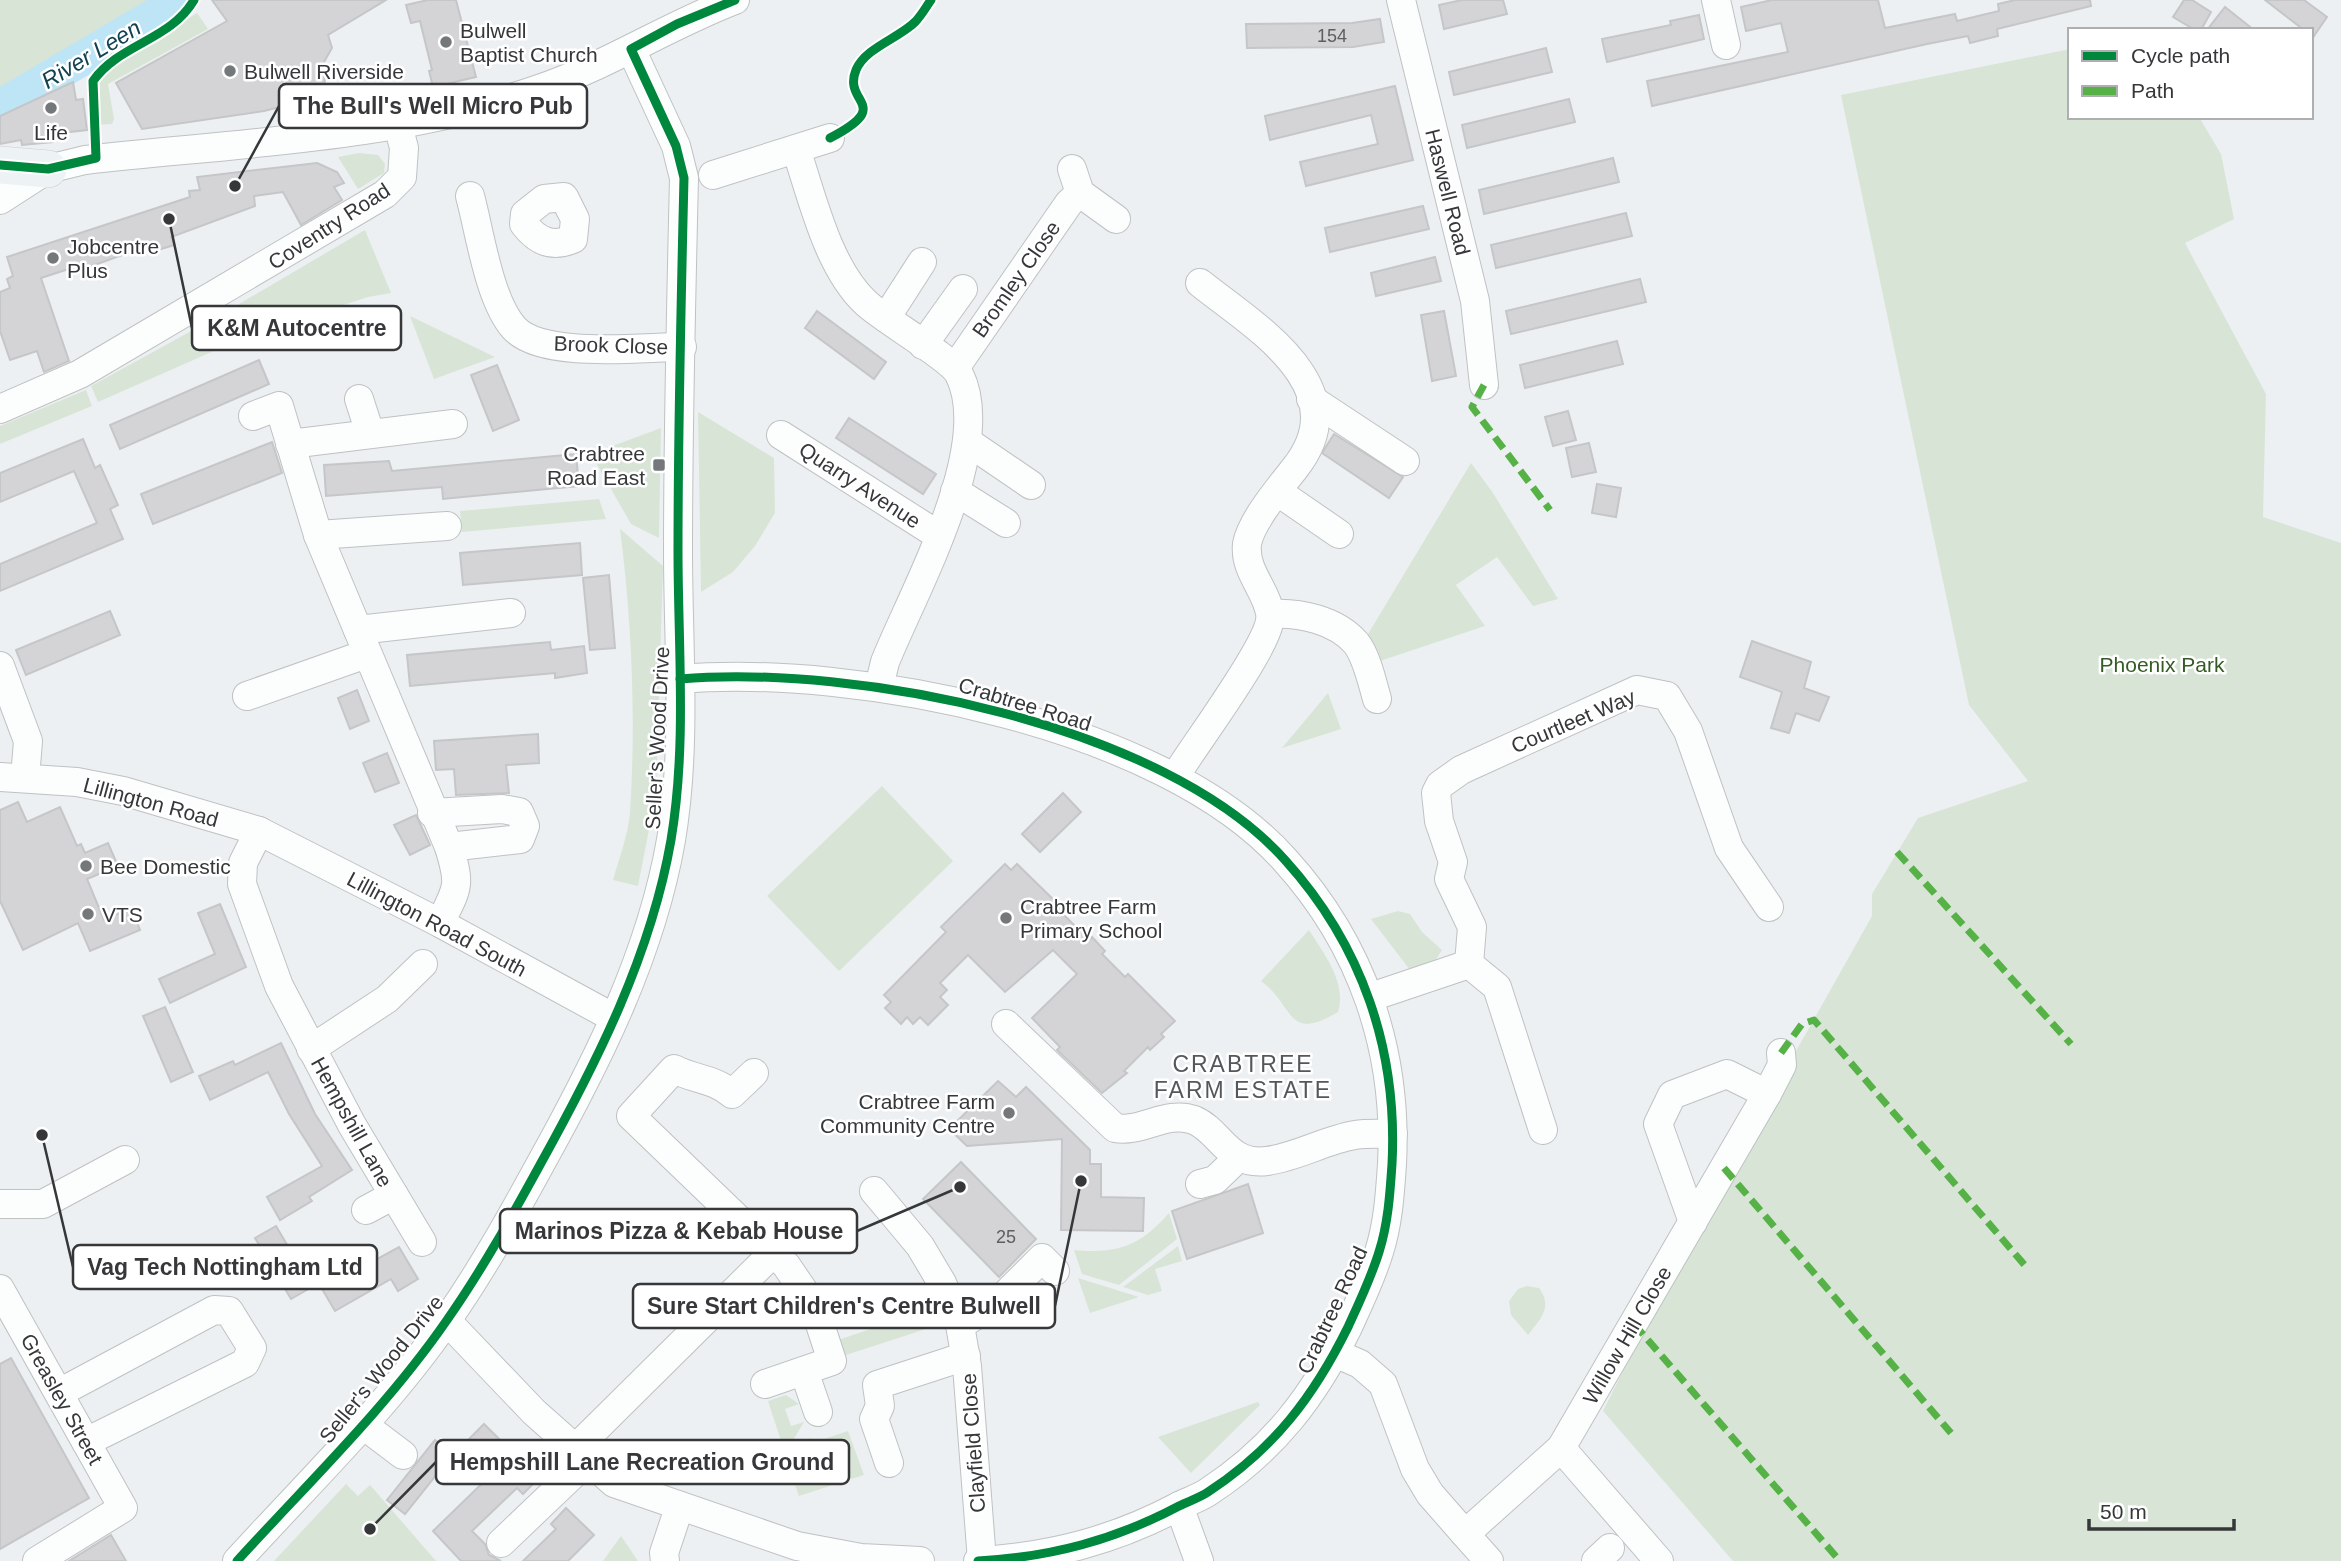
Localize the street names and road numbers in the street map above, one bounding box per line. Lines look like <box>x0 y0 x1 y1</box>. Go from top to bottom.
street label: Haswell Road <box>1421 126 1475 258</box>
street label: Coventry Road <box>264 178 394 274</box>
street label: Bromley Close <box>967 216 1065 342</box>
street label: Brook Close <box>553 332 669 358</box>
street label: Quarry Avenue <box>795 437 925 533</box>
street label: Seller's Wood Drive <box>641 646 673 830</box>
street label: Crabtree Road <box>956 673 1094 735</box>
street label: Courtleet Way <box>1508 684 1639 757</box>
street label: Lillington Road <box>81 773 221 831</box>
street label: Lillington Road South <box>343 867 531 981</box>
street label: Hempshill Lane <box>307 1053 397 1191</box>
street label: Crabtree Road <box>1292 1243 1372 1377</box>
street label: Willow Hill Close <box>1578 1262 1676 1408</box>
street label: Seller's Wood Drive <box>314 1291 448 1447</box>
street label: Greasley Street <box>17 1330 108 1469</box>
street label: Clayfield Close <box>957 1372 989 1514</box>

